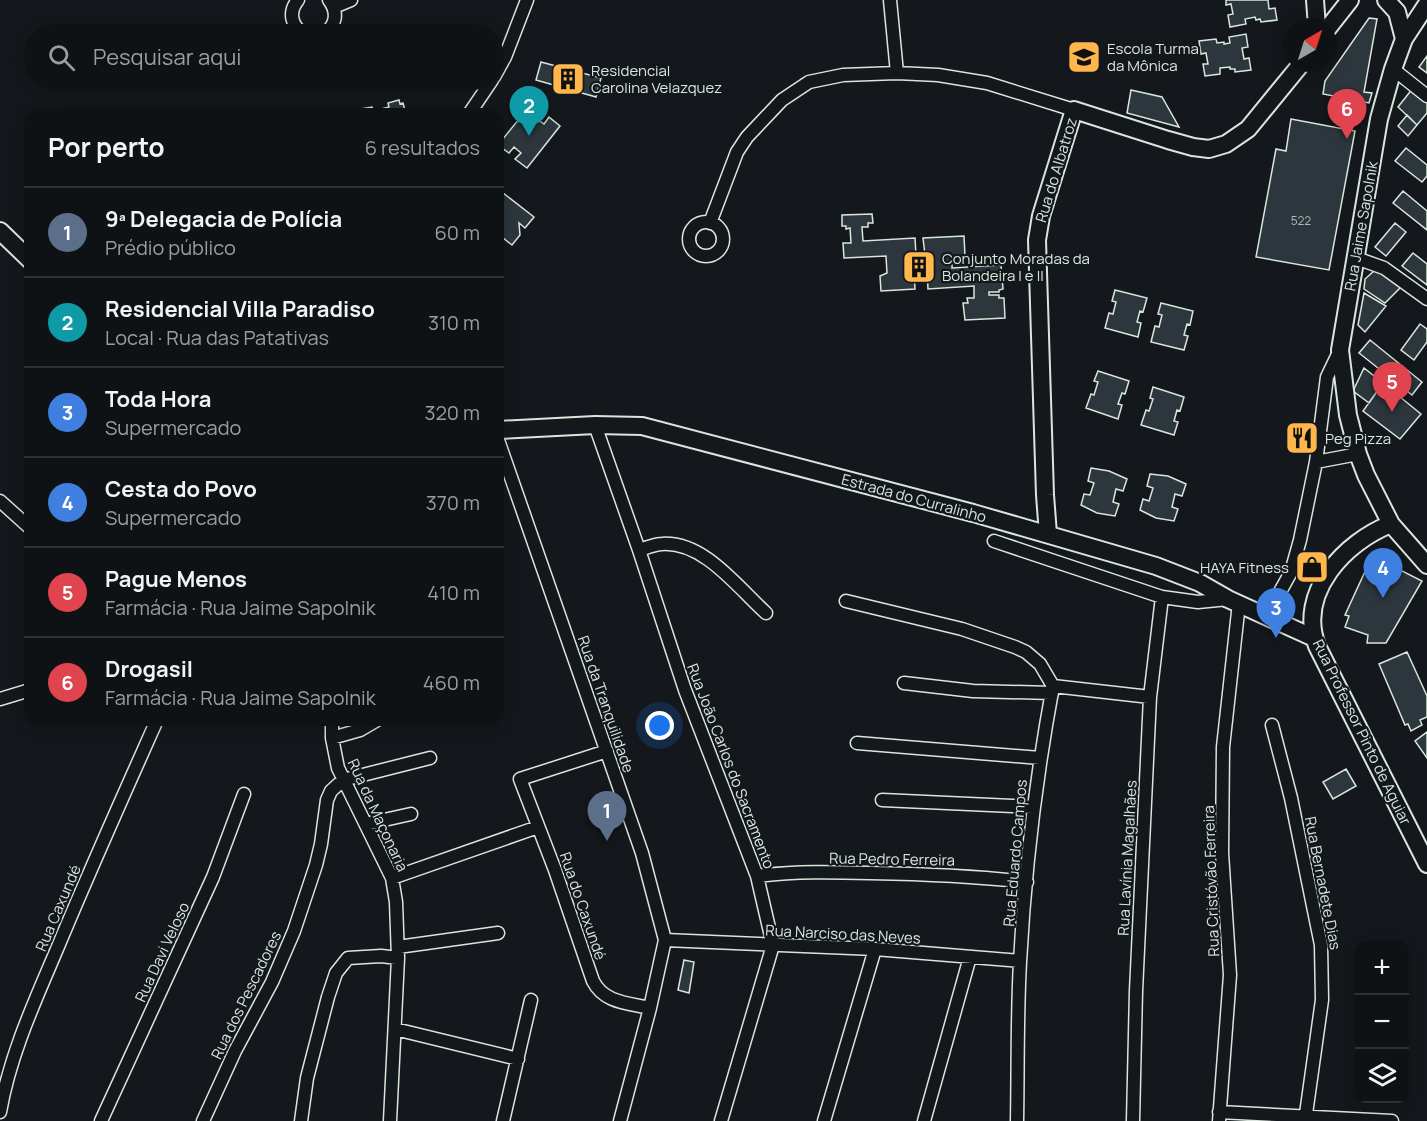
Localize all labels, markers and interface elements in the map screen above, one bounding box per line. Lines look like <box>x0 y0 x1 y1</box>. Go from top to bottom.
north arrow <box>1283 18 1337 72</box>
search box <box>24 24 504 90</box>
place label: Escola Turma da Mônica <box>1107 38 1199 76</box>
school or university icon: Escola Turma da Mônica <box>1066 39 1102 75</box>
icon: search <box>45 41 78 74</box>
text: Pesquisar aqui <box>93 42 241 72</box>
place label: Residencial Carolina Velazquez <box>591 60 722 98</box>
building icon: Residencial Carolina Velazquez <box>550 61 586 97</box>
pin: 2 <box>510 86 548 136</box>
pin: 6 <box>1328 90 1366 139</box>
street label: Rua do Albatroz <box>1030 115 1082 225</box>
text: Por perto <box>48 129 165 165</box>
text: 6 resultados <box>365 134 480 161</box>
street label: Rua Jaime Sapolnik <box>1339 159 1383 293</box>
text: 9ª Delegacia de Polícia <box>105 204 342 234</box>
house number: 522 <box>1291 212 1311 229</box>
text: 1 <box>63 219 72 246</box>
text: 60 m <box>434 219 480 246</box>
text: Prédio público <box>105 234 236 261</box>
place label: Conjunto Moradas da Bolandeira I e II <box>942 248 1090 286</box>
building icon: Conjunto Moradas da Bolandeira I e II <box>901 249 937 285</box>
text: Residencial Villa Paradiso <box>105 294 375 324</box>
text: 2 <box>62 309 73 336</box>
text: 310 m <box>428 309 480 336</box>
text: Local · Rua das Patativas <box>105 324 329 351</box>
pin: 5 <box>1372 362 1412 412</box>
text: Toda Hora <box>105 384 211 414</box>
text: 3 <box>62 399 73 426</box>
text: 320 m <box>424 399 480 426</box>
text: Supermercado <box>105 414 241 441</box>
restaurant icon: Peg Pizza <box>1284 420 1320 456</box>
place label: Peg Pizza <box>1325 428 1391 449</box>
street label: Estrada do Curralinho <box>839 469 989 527</box>
text: Cesta do Povo <box>105 474 257 504</box>
text: 4 <box>61 489 74 516</box>
text: 370 m <box>426 489 480 516</box>
text: Supermercado <box>105 504 241 531</box>
pin: 4 <box>1364 548 1402 598</box>
shop icon: HAYA Fitness <box>1294 549 1330 585</box>
place label: HAYA Fitness <box>1200 557 1289 578</box>
text: Pague Menos <box>105 564 247 594</box>
text: 5 <box>62 579 73 606</box>
text: 410 m <box>427 579 480 606</box>
pin: 3 <box>1256 588 1296 638</box>
text: Farmácia · Rua Jaime Sapolnik <box>105 594 376 621</box>
street label: Rua da Tranquilidade <box>573 633 639 776</box>
street label: Rua Professor Pinto de Aguiar <box>1308 636 1416 829</box>
text: Drogasil <box>105 654 193 684</box>
street label: Rua João Carlos do Sacramento <box>682 660 780 872</box>
text: 6 <box>61 669 74 696</box>
text: 460 m <box>423 669 480 696</box>
text: Farmácia · Rua Jaime Sapolnik <box>105 684 376 711</box>
your location <box>645 711 674 740</box>
street label: Rua da Maçonaria <box>343 755 413 875</box>
street label: Rua Eduardo Campos <box>998 778 1032 928</box>
street label: Rua Lavínia Magalhães <box>1112 780 1142 936</box>
pin: 1 <box>588 792 626 841</box>
street label: Rua Cristóvão Ferreira <box>1198 805 1224 957</box>
street label: Rua Bernadete Dias <box>1300 815 1346 951</box>
street label: Rua Pedro Ferreira <box>829 847 955 871</box>
street label: Rua do Caxundé <box>555 849 611 963</box>
street label: Rua Caxundé <box>30 861 86 954</box>
street label: Rua Davi Veloso <box>130 899 194 1005</box>
street label: Rua Narciso das Neves <box>765 919 921 949</box>
street label: Rua dos Pescadores <box>206 927 286 1063</box>
map controls <box>1355 941 1409 1103</box>
button: + <box>1355 941 1409 995</box>
button: − <box>1355 995 1409 1049</box>
button: layers <box>1355 1049 1409 1103</box>

